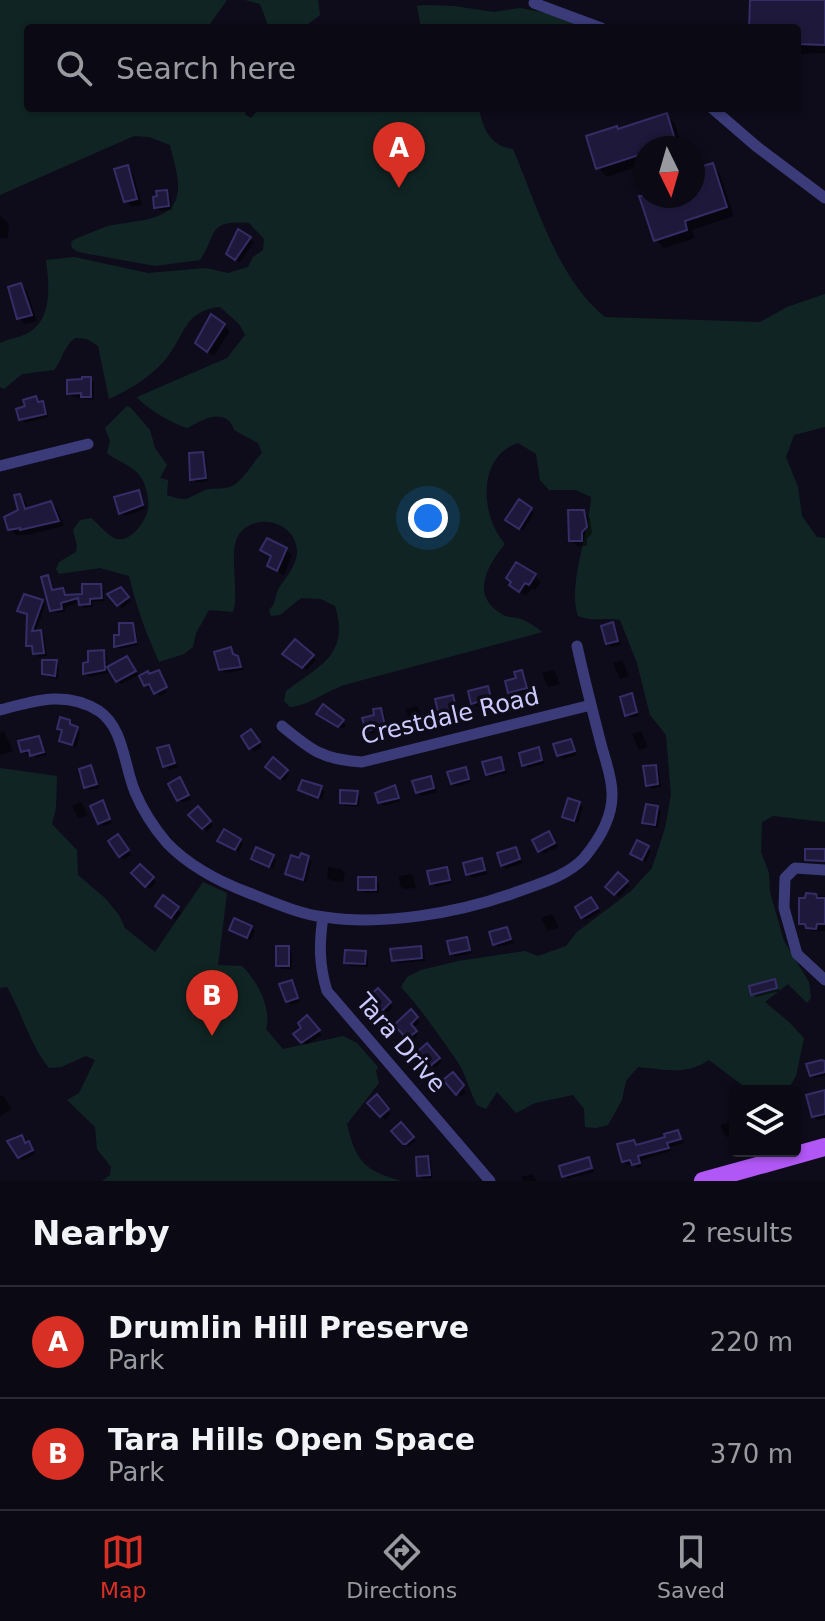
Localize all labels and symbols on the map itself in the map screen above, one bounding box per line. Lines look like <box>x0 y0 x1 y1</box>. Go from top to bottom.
pin: A <box>373 122 425 188</box>
north arrow <box>633 136 705 208</box>
your location <box>408 498 448 538</box>
street label: Crestdale Road <box>358 682 542 750</box>
pin: B <box>186 970 238 1036</box>
street label: Tara Drive <box>350 987 451 1098</box>

